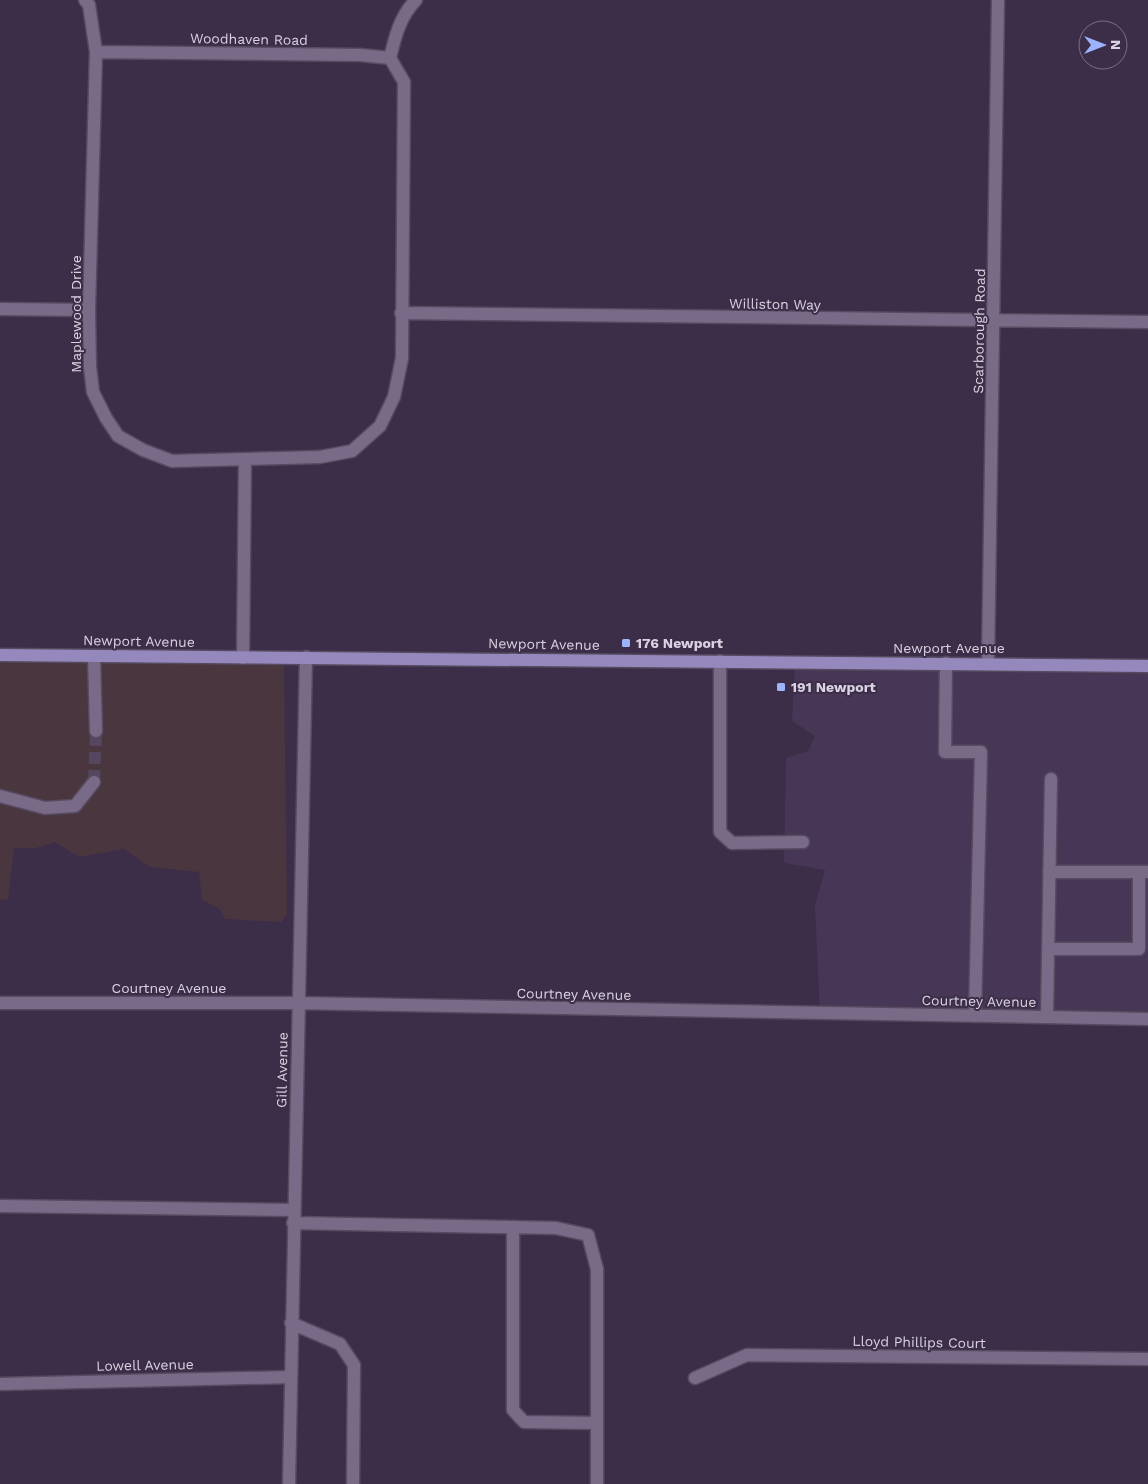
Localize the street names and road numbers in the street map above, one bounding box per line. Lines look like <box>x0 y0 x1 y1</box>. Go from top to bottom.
street label: Woodhaven Road <box>190 30 308 48</box>
street label: Maplewood Drive <box>68 255 84 373</box>
street label: Scarborough Road <box>970 268 988 394</box>
street label: Williston Way <box>729 295 822 313</box>
street label: Newport Avenue <box>83 632 195 650</box>
street label: Newport Avenue <box>488 635 600 653</box>
street label: Newport Avenue <box>893 640 1005 656</box>
street label: Courtney Avenue <box>112 980 226 996</box>
street label: Courtney Avenue <box>516 985 632 1003</box>
street label: Courtney Avenue <box>921 992 1037 1010</box>
street label: Gill Avenue <box>273 1032 291 1108</box>
street label: Lloyd Phillips Court <box>852 1333 986 1351</box>
street label: Lowell Avenue <box>96 1356 194 1374</box>

